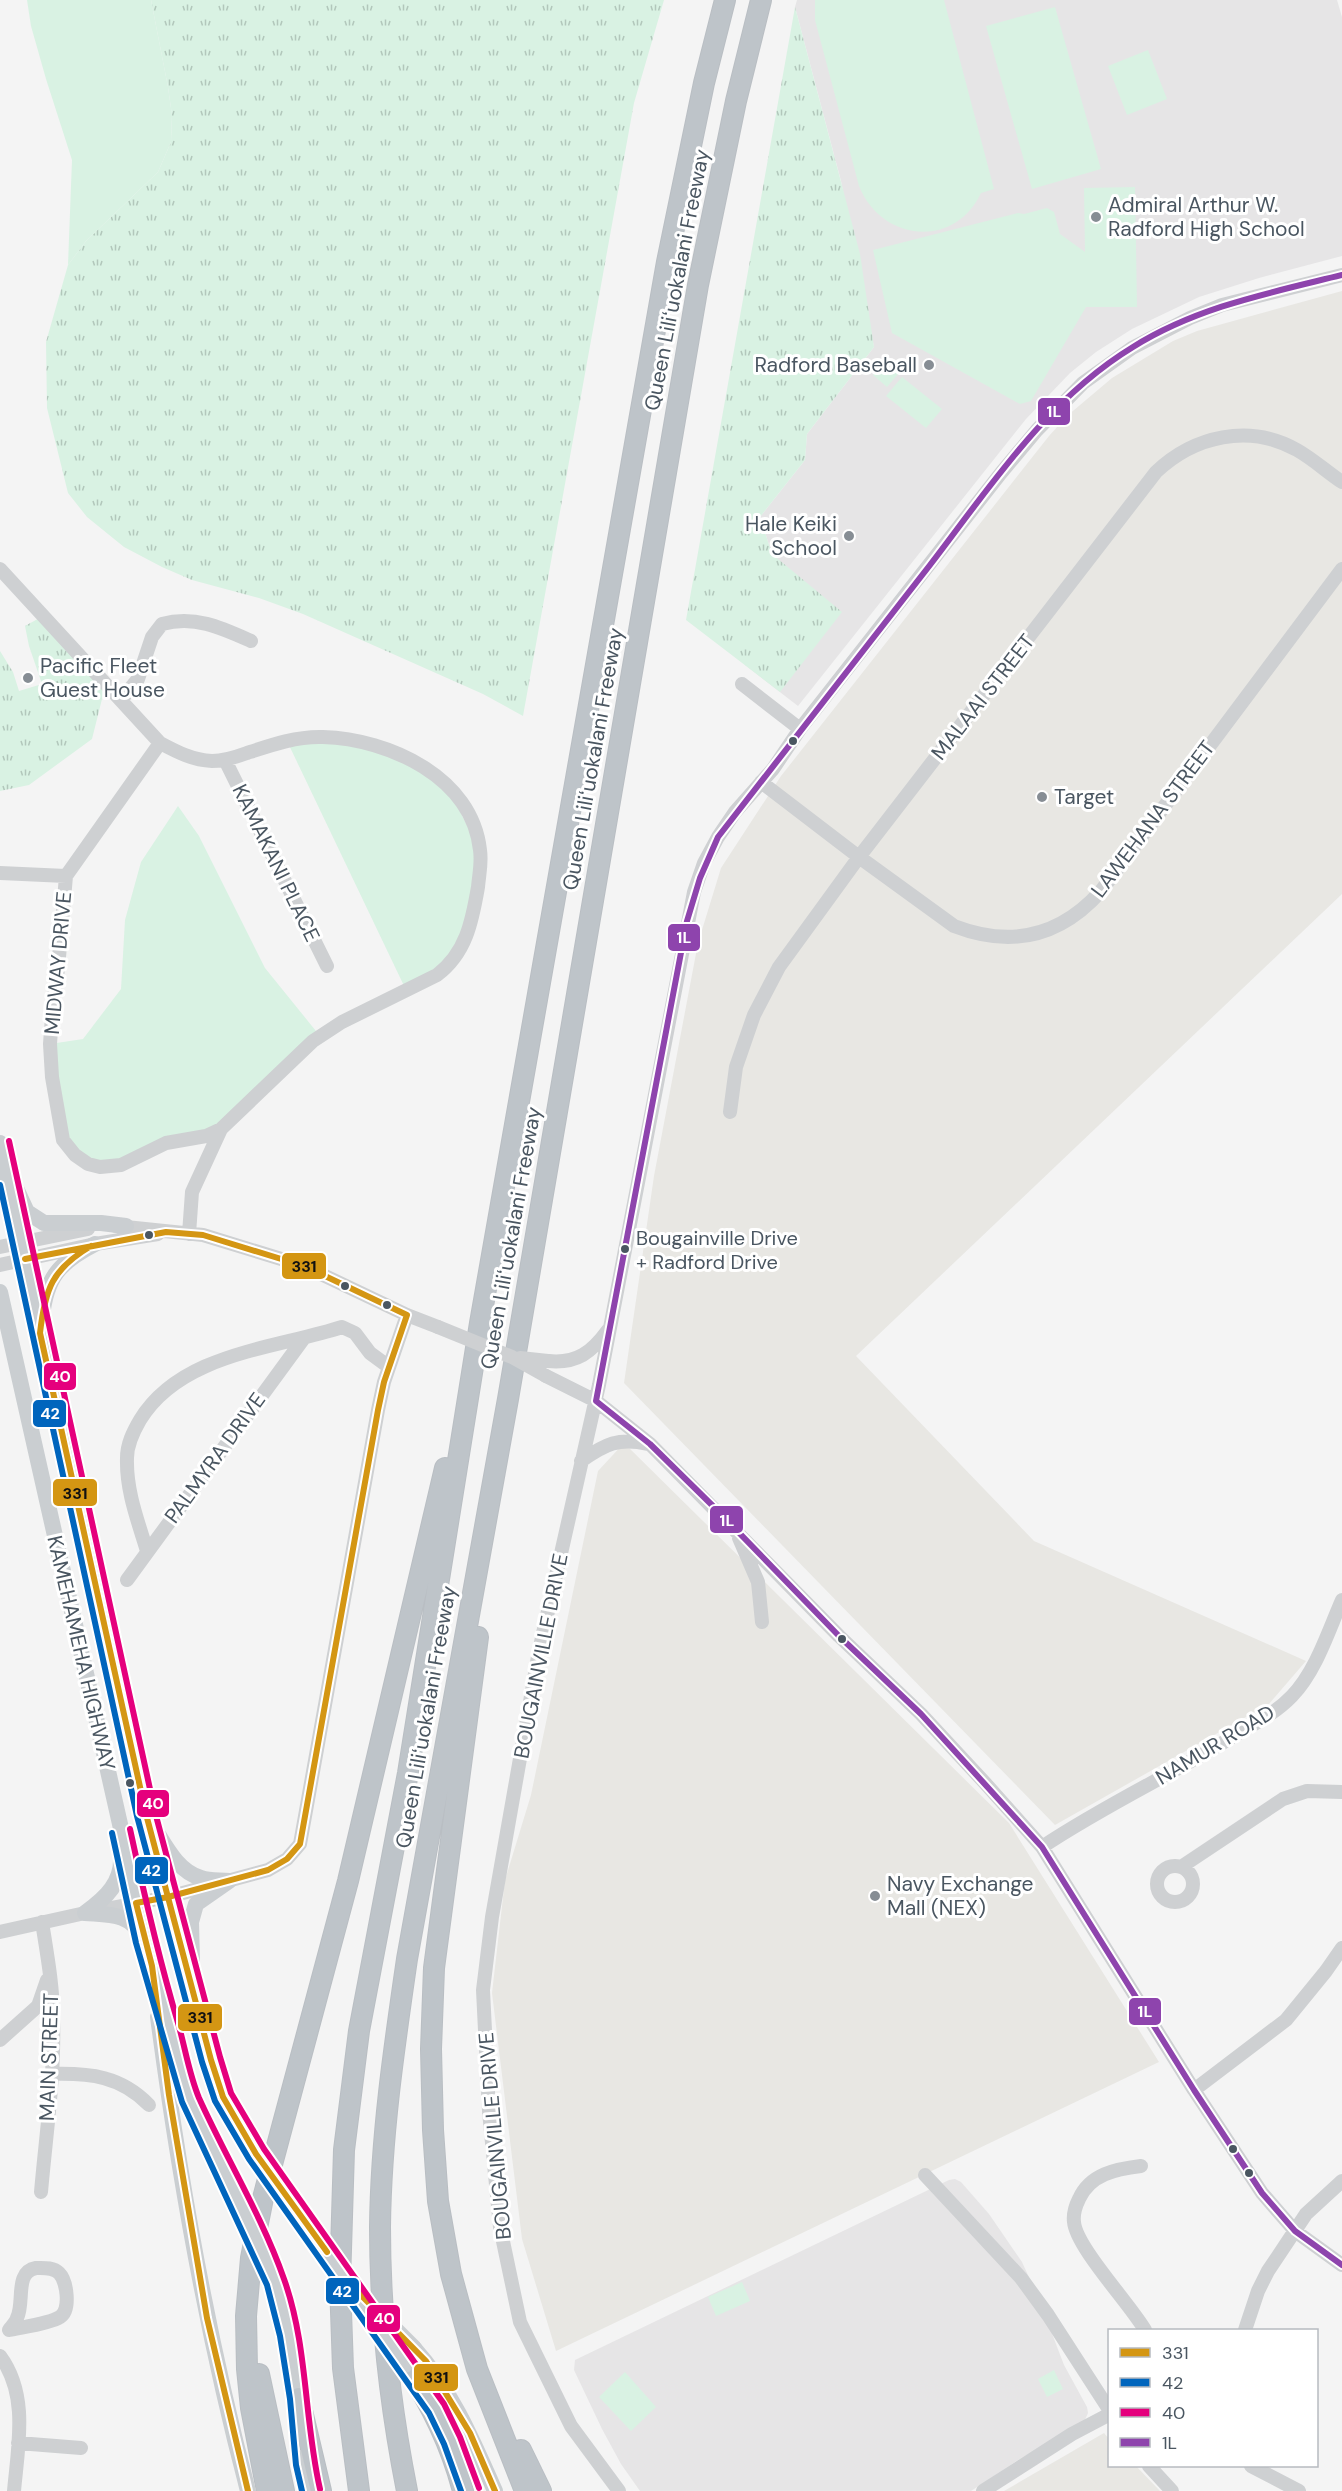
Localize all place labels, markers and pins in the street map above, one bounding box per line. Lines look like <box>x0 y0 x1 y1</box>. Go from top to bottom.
place label: Admiral Arthur W. Radford High School <box>1108 191 1305 243</box>
marker: Admiral Arthur W. Radford High School <box>1089 210 1103 224</box>
place label: Radford Baseball <box>754 351 917 379</box>
marker: Radford Baseball <box>922 358 936 372</box>
place label: Hale Keiki School <box>745 510 837 562</box>
marker: Hale Keiki School <box>842 529 856 543</box>
place label: Pacific Fleet Guest House <box>40 652 165 704</box>
marker: Pacific Fleet Guest House <box>21 671 35 685</box>
unlabelled marker <box>787 735 799 747</box>
place label: Target <box>1054 783 1114 811</box>
marker: Target <box>1035 790 1049 804</box>
place label: Bougainville Drive + Radford Drive <box>636 1225 798 1275</box>
unlabelled marker <box>143 1229 155 1241</box>
marker: Bougainville Drive + Radford Drive <box>619 1243 631 1255</box>
unlabelled marker <box>339 1280 351 1292</box>
unlabelled marker <box>381 1299 393 1311</box>
unlabelled marker <box>836 1633 848 1645</box>
unlabelled marker <box>124 1777 136 1789</box>
place label: Navy Exchange Mall (NEX) <box>887 1870 1034 1922</box>
marker: Navy Exchange Mall (NEX) <box>868 1889 882 1903</box>
unlabelled marker <box>1227 2143 1239 2155</box>
unlabelled marker <box>1243 2167 1255 2179</box>

